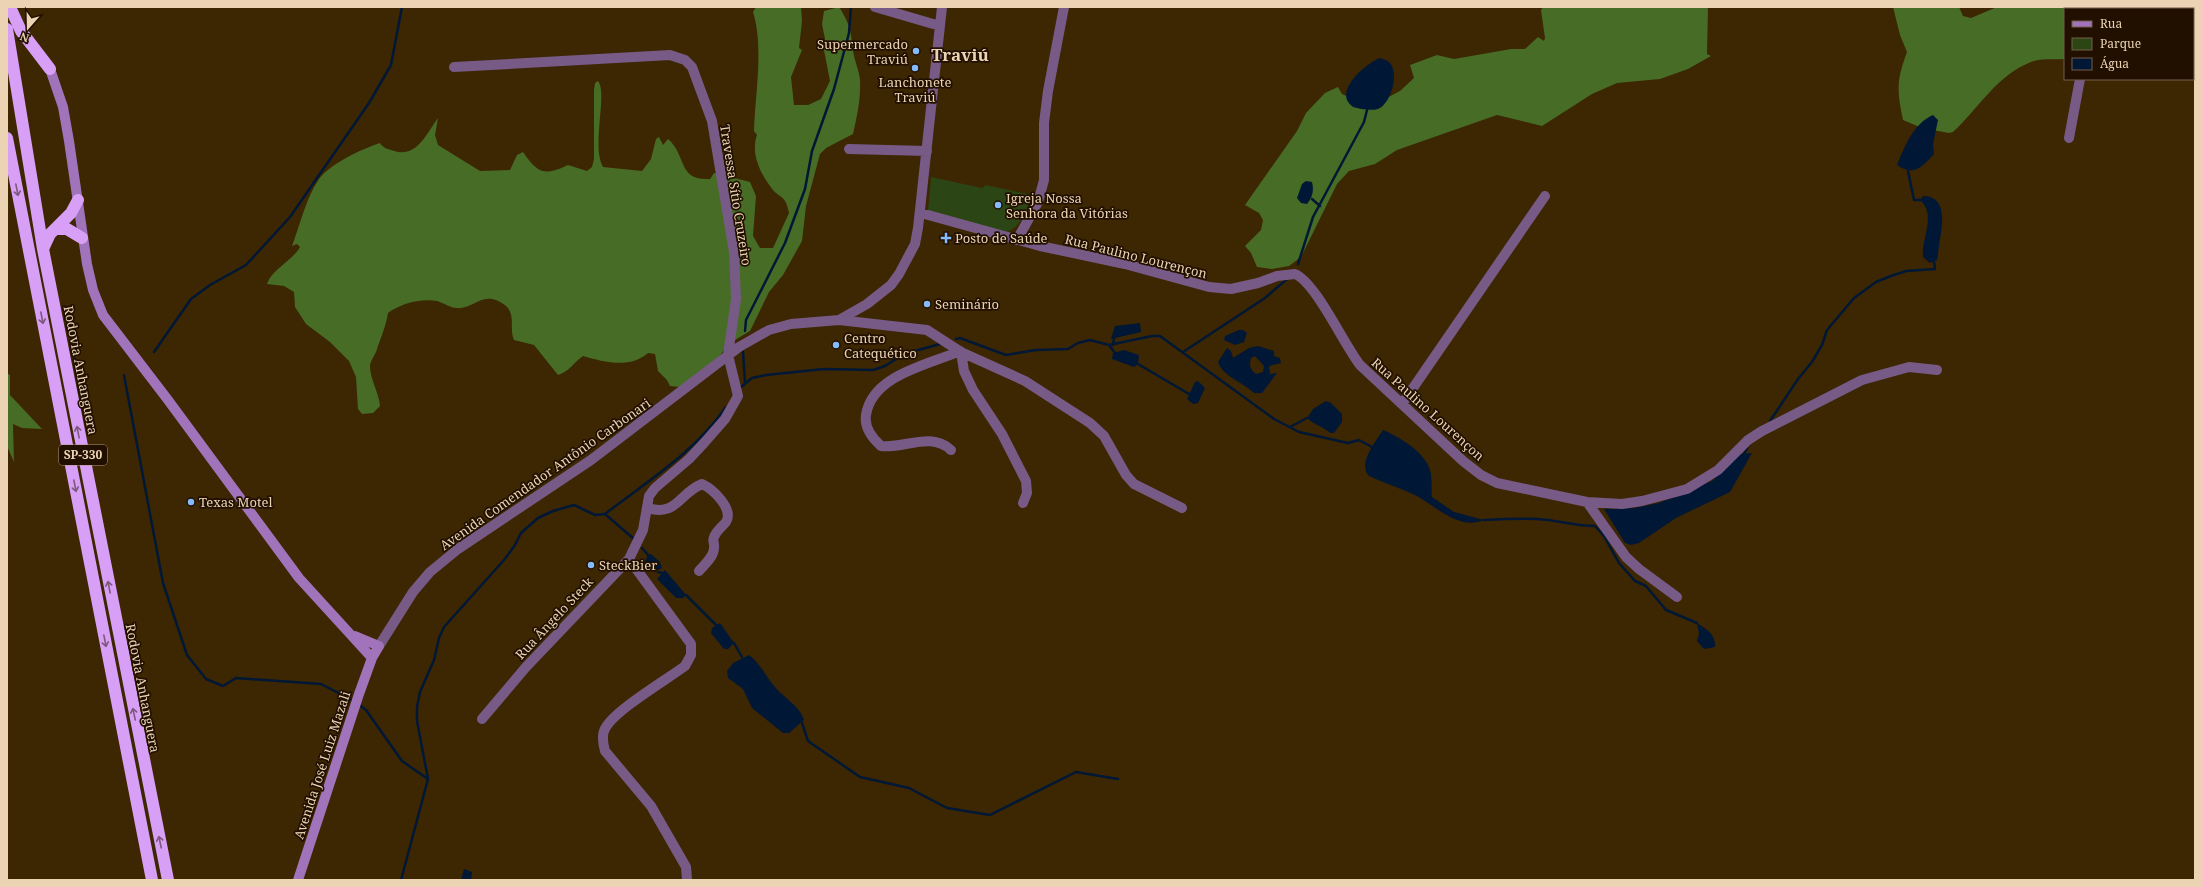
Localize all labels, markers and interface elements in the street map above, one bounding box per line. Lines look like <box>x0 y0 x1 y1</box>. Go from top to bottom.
north arrow <box>8 8 48 48</box>
legend <box>2064 8 2194 80</box>
text: Rua <box>2100 15 2122 32</box>
text: N <box>17 29 31 46</box>
place label: Supermercado Traviú <box>817 35 908 68</box>
text: Parque <box>2100 35 2141 52</box>
district label: Traviú <box>931 43 989 66</box>
marker: Supermercado Traviú <box>911 46 921 56</box>
text: Água <box>2100 55 2129 72</box>
marker: Lanchonete Traviú <box>910 63 920 73</box>
place label: Lanchonete Traviú <box>879 73 951 106</box>
street label: Travessa Sítio Cruzeiro <box>716 123 756 267</box>
one-way arrow <box>13 183 21 196</box>
place label: Igreja Nossa Senhora da Vitórias <box>1006 189 1128 222</box>
marker: Igreja Nossa Senhora da Vitórias <box>993 200 1003 210</box>
place label: Posto de Saúde <box>955 229 1048 247</box>
street label: Rua Paulino Lourençon <box>1063 230 1210 283</box>
marker: Posto de Saúde <box>940 232 952 244</box>
place label: Seminário <box>935 295 999 313</box>
marker: Seminário <box>922 299 932 309</box>
street label: Rodovia Anhanguera <box>60 304 102 436</box>
one-way arrow <box>38 311 46 324</box>
place label: Centro Catequético <box>844 329 917 362</box>
marker: Centro Catequético <box>831 340 841 350</box>
street label: Rua Paulino Lourençon <box>1368 353 1489 465</box>
street label: Avenida Comendador Antônio Carbonari <box>436 394 654 554</box>
one-way arrow <box>74 426 82 439</box>
road number: SP-330 <box>59 445 107 465</box>
one-way arrow <box>71 479 79 492</box>
place label: Texas Motel <box>199 493 273 511</box>
marker: Texas Motel <box>186 497 196 507</box>
place label: SteckBier <box>599 556 657 574</box>
marker: SteckBier <box>586 560 596 570</box>
street label: Rua Ângelo Steck <box>511 573 597 663</box>
one-way arrow <box>104 581 112 594</box>
street label: Rodovia Anhanguera <box>122 622 164 754</box>
one-way arrow <box>102 635 110 648</box>
street label: Avenida José Luiz Mazali <box>290 689 354 841</box>
one-way arrow <box>129 708 137 721</box>
one-way arrow <box>155 836 163 849</box>

